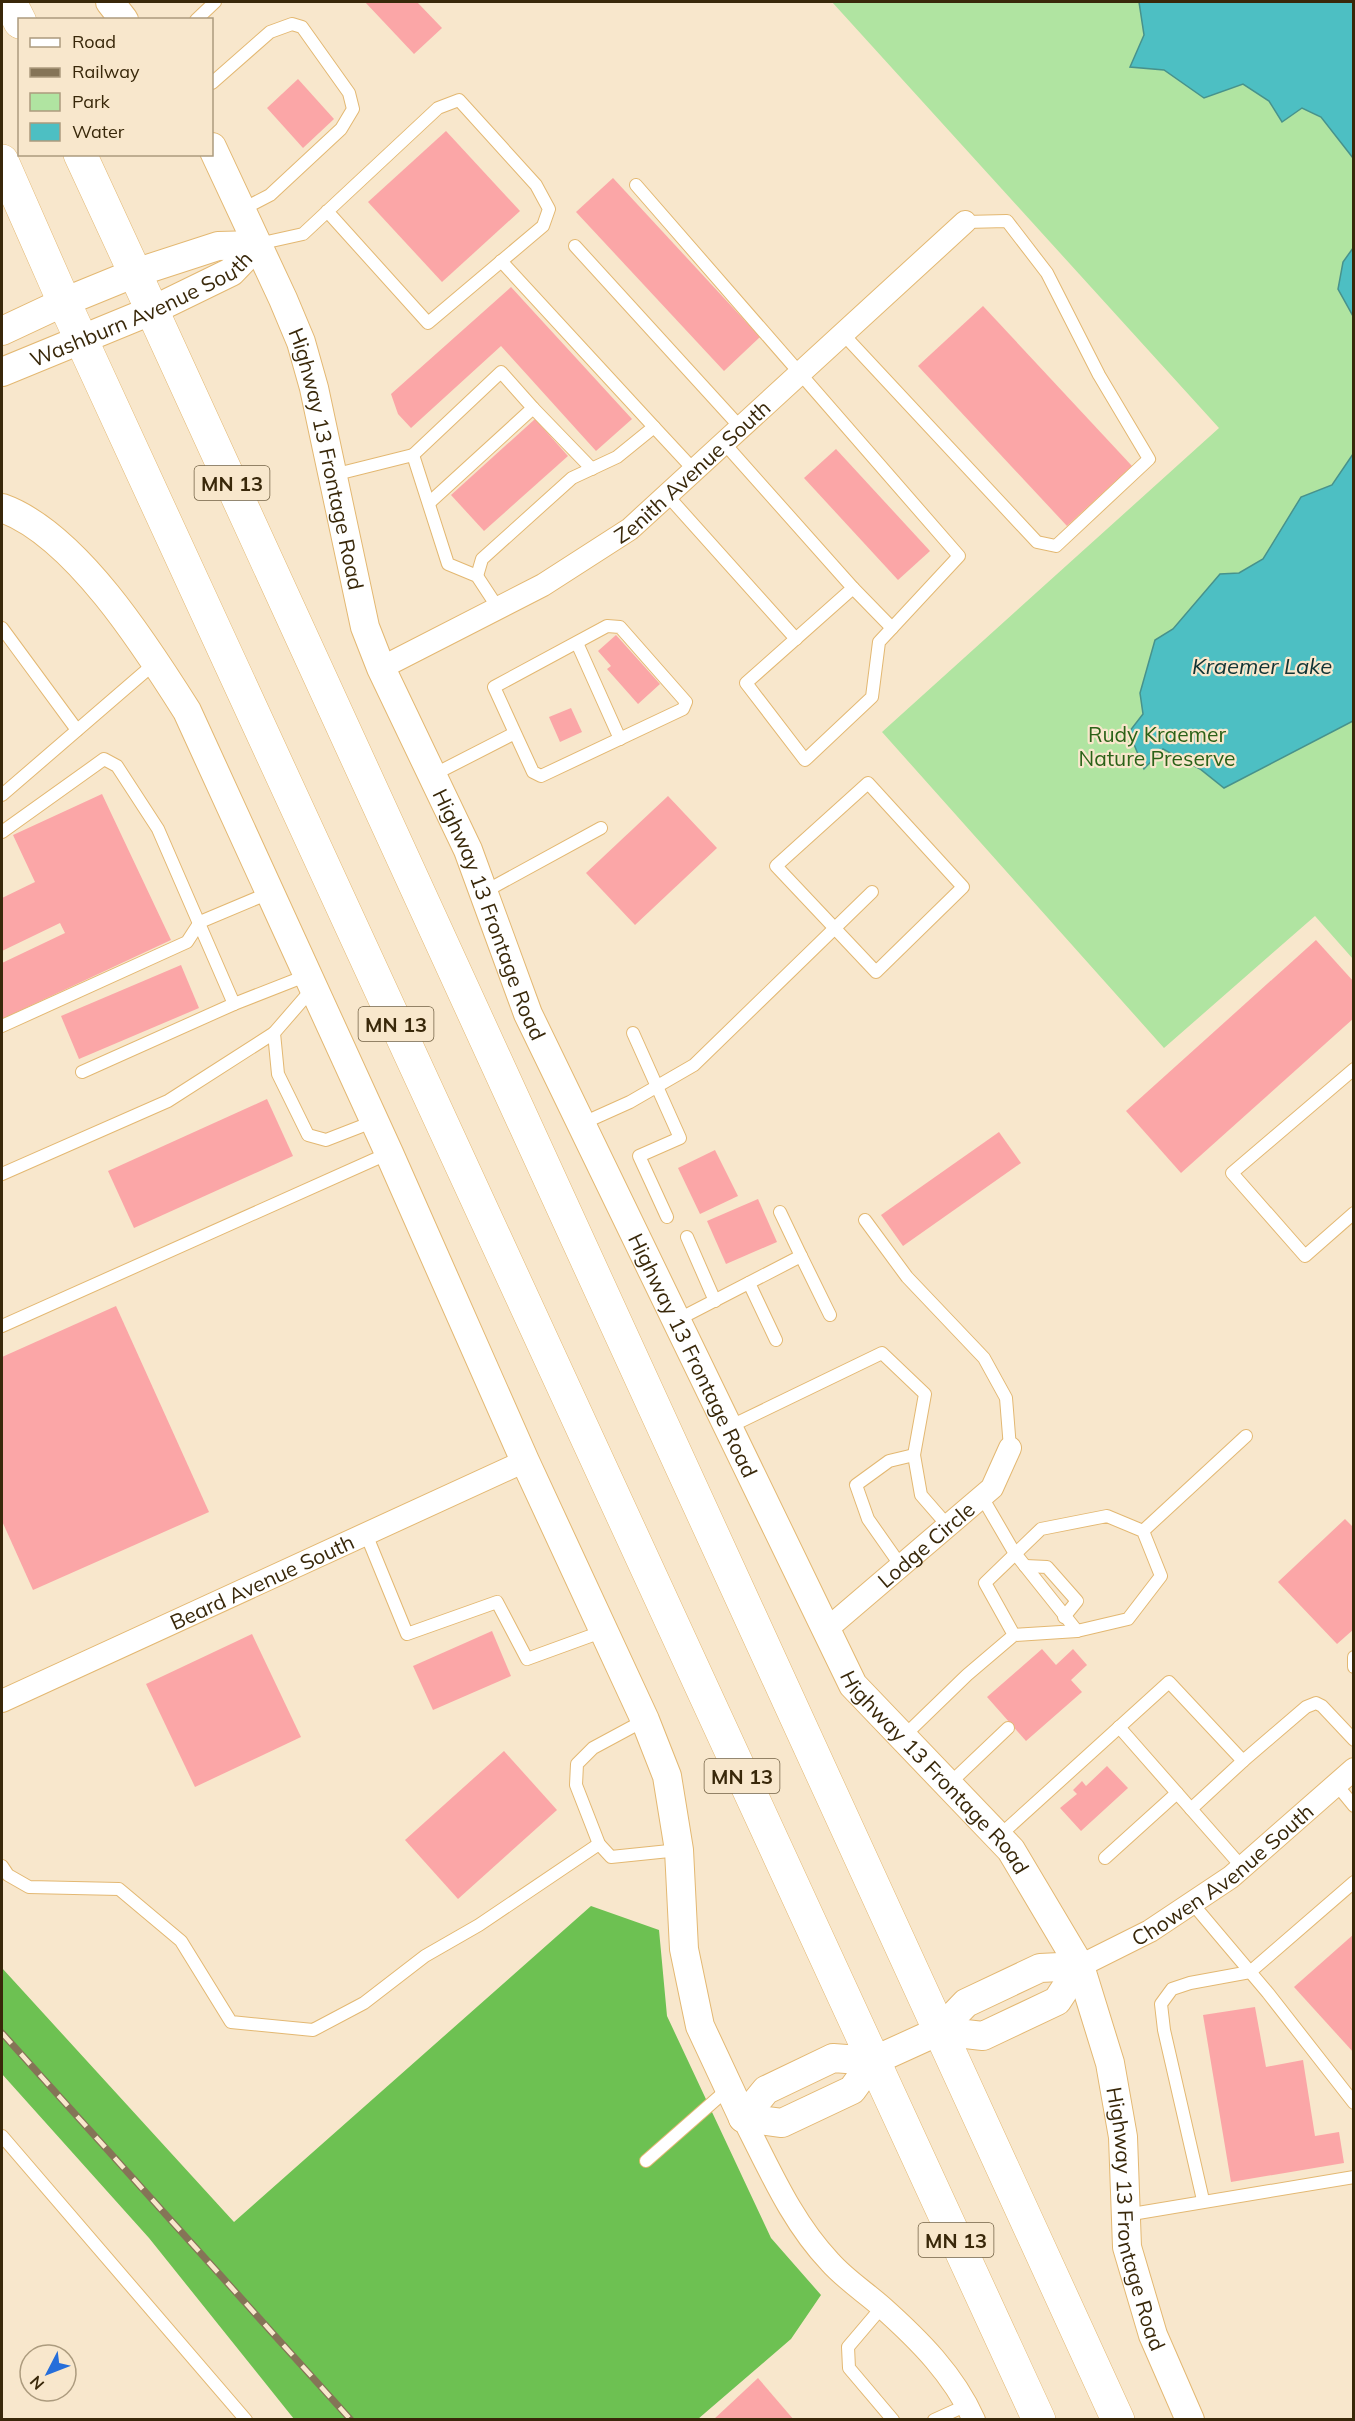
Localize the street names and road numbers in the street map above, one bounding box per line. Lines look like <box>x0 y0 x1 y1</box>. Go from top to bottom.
street label: Washburn Avenue South <box>26 245 257 372</box>
street label: Highway 13 Frontage Road <box>283 324 370 592</box>
street label: Zenith Avenue South <box>609 394 775 549</box>
road number: MN 13 <box>194 466 270 500</box>
street label: Highway 13 Frontage Road <box>428 784 552 1044</box>
road number: MN 13 <box>358 1007 434 1041</box>
street label: Highway 13 Frontage Road <box>623 1229 763 1482</box>
street label: Lodge Circle <box>872 1496 980 1593</box>
street label: Beard Avenue South <box>166 1528 358 1635</box>
street label: Highway 13 Frontage Road <box>835 1666 1035 1878</box>
road number: MN 13 <box>704 1759 780 1793</box>
street label: Chowen Avenue South <box>1127 1798 1319 1951</box>
street label: Highway 13 Frontage Road <box>1101 2085 1171 2355</box>
road number: MN 13 <box>918 2223 994 2257</box>

